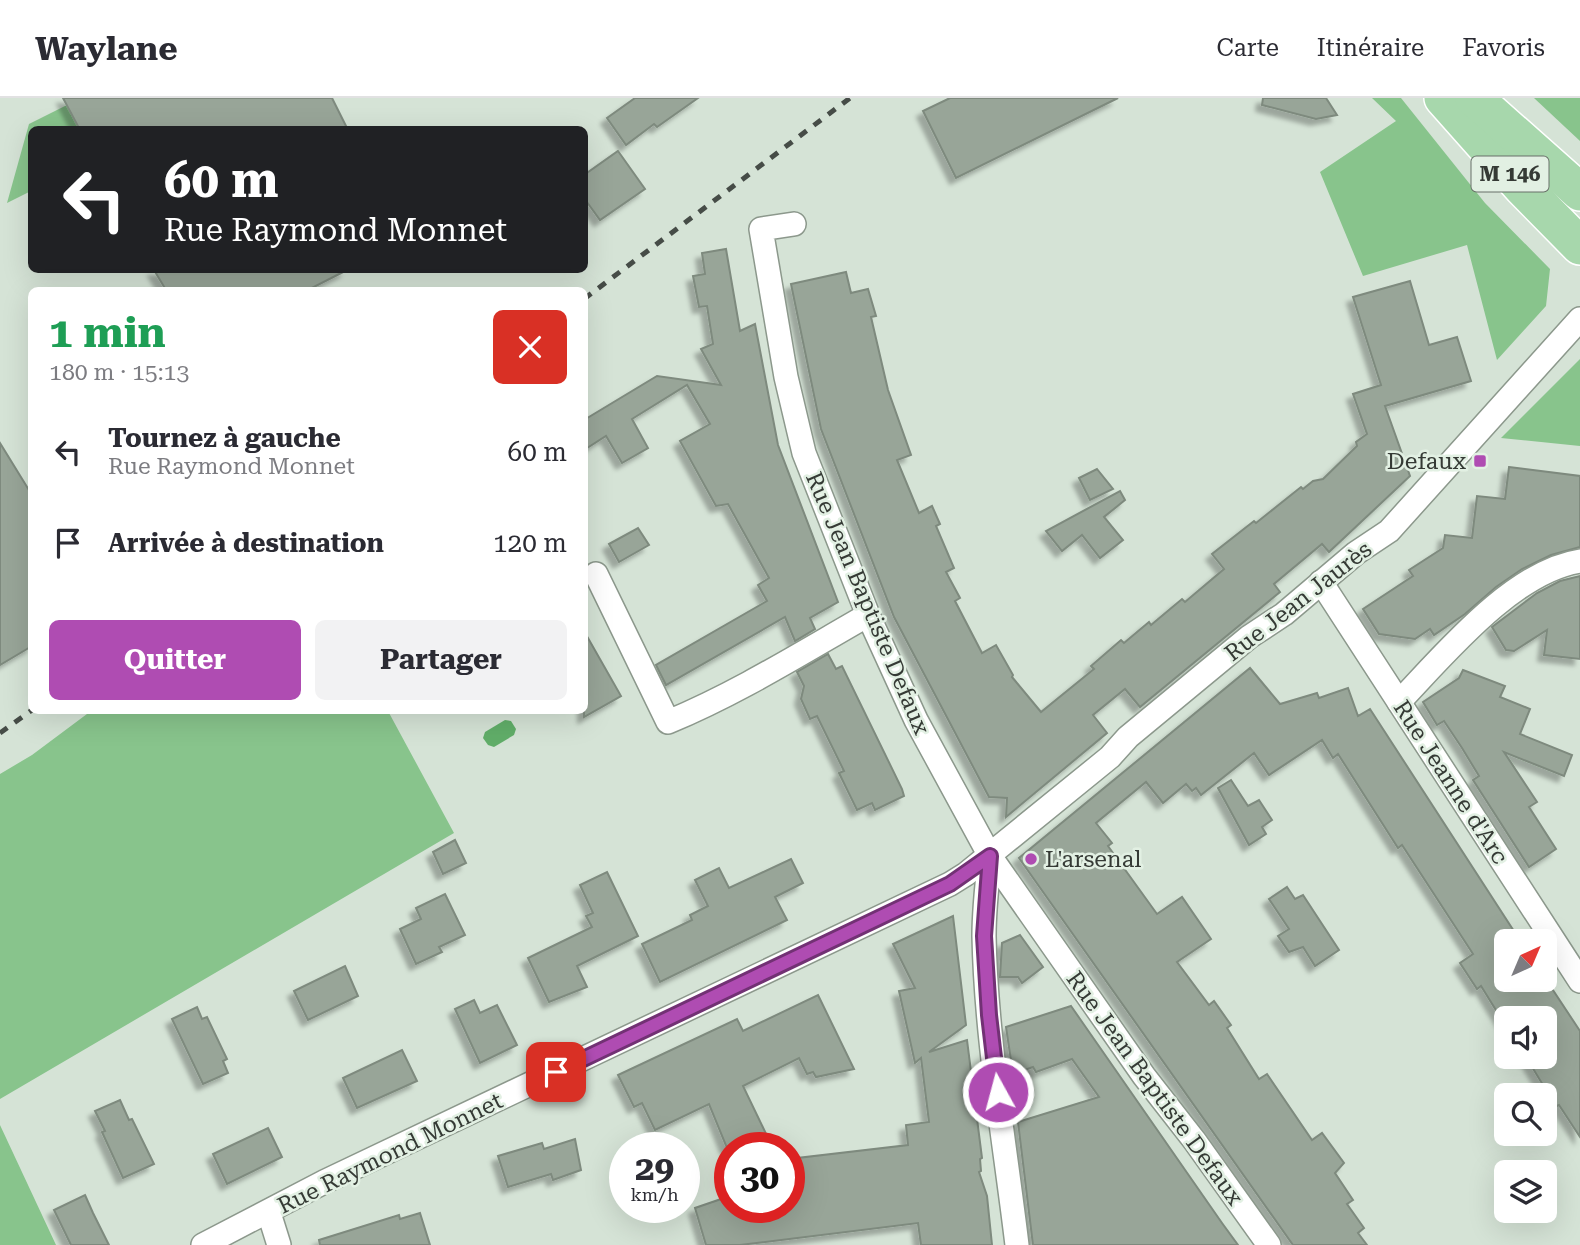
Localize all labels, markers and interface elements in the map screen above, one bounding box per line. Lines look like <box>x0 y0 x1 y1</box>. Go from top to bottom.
text: Waylane <box>35 29 178 68</box>
text: Carte <box>1217 34 1279 62</box>
text: Itinéraire <box>1317 34 1424 62</box>
text: Favoris <box>1462 34 1545 62</box>
text: 60 m <box>164 152 279 209</box>
icon: left <box>49 154 140 245</box>
road number: M 146 <box>1472 156 1548 192</box>
text: Rue Raymond Monnet <box>164 211 507 249</box>
text: 1 min <box>49 308 166 357</box>
button: close <box>493 310 567 384</box>
text: 180 m · 15:13 <box>49 359 189 386</box>
text: Tournez à gauche <box>108 423 341 453</box>
icon: left <box>49 433 87 471</box>
text: 60 m <box>508 437 567 467</box>
place label: Defaux <box>1387 448 1467 475</box>
text: Rue Raymond Monnet <box>108 453 355 480</box>
marker: Defaux <box>1472 453 1488 469</box>
street label: Rue Jean Baptiste Defaux <box>800 468 935 739</box>
icon: arrive <box>49 524 87 562</box>
text: Arrivée à destination <box>108 528 384 558</box>
text: 120 m <box>493 528 567 558</box>
street label: Rue Jean Jaurès <box>1220 536 1377 667</box>
button: Quitter <box>49 620 301 700</box>
button: Partager <box>315 620 567 700</box>
street label: Rue Jeanne d'Arc <box>1388 695 1514 869</box>
place label: L'arsenal <box>1045 846 1141 873</box>
marker: L'arsenal <box>1023 851 1039 867</box>
north arrow <box>1494 929 1558 992</box>
map controls <box>1494 929 1557 1223</box>
street label: Rue Jean Baptiste Defaux <box>1061 966 1249 1211</box>
button: sound <box>1494 1006 1557 1069</box>
pin <box>526 1042 586 1102</box>
icon: arrive <box>537 1053 575 1091</box>
position arrow <box>961 1055 1035 1129</box>
button: search <box>1494 1083 1557 1146</box>
street label: Rue Raymond Monnet <box>273 1087 507 1220</box>
speed limit sign: 30 <box>714 1132 805 1223</box>
text: 29 <box>635 1148 674 1189</box>
button: layers <box>1494 1160 1557 1223</box>
text: km/h <box>630 1184 679 1205</box>

